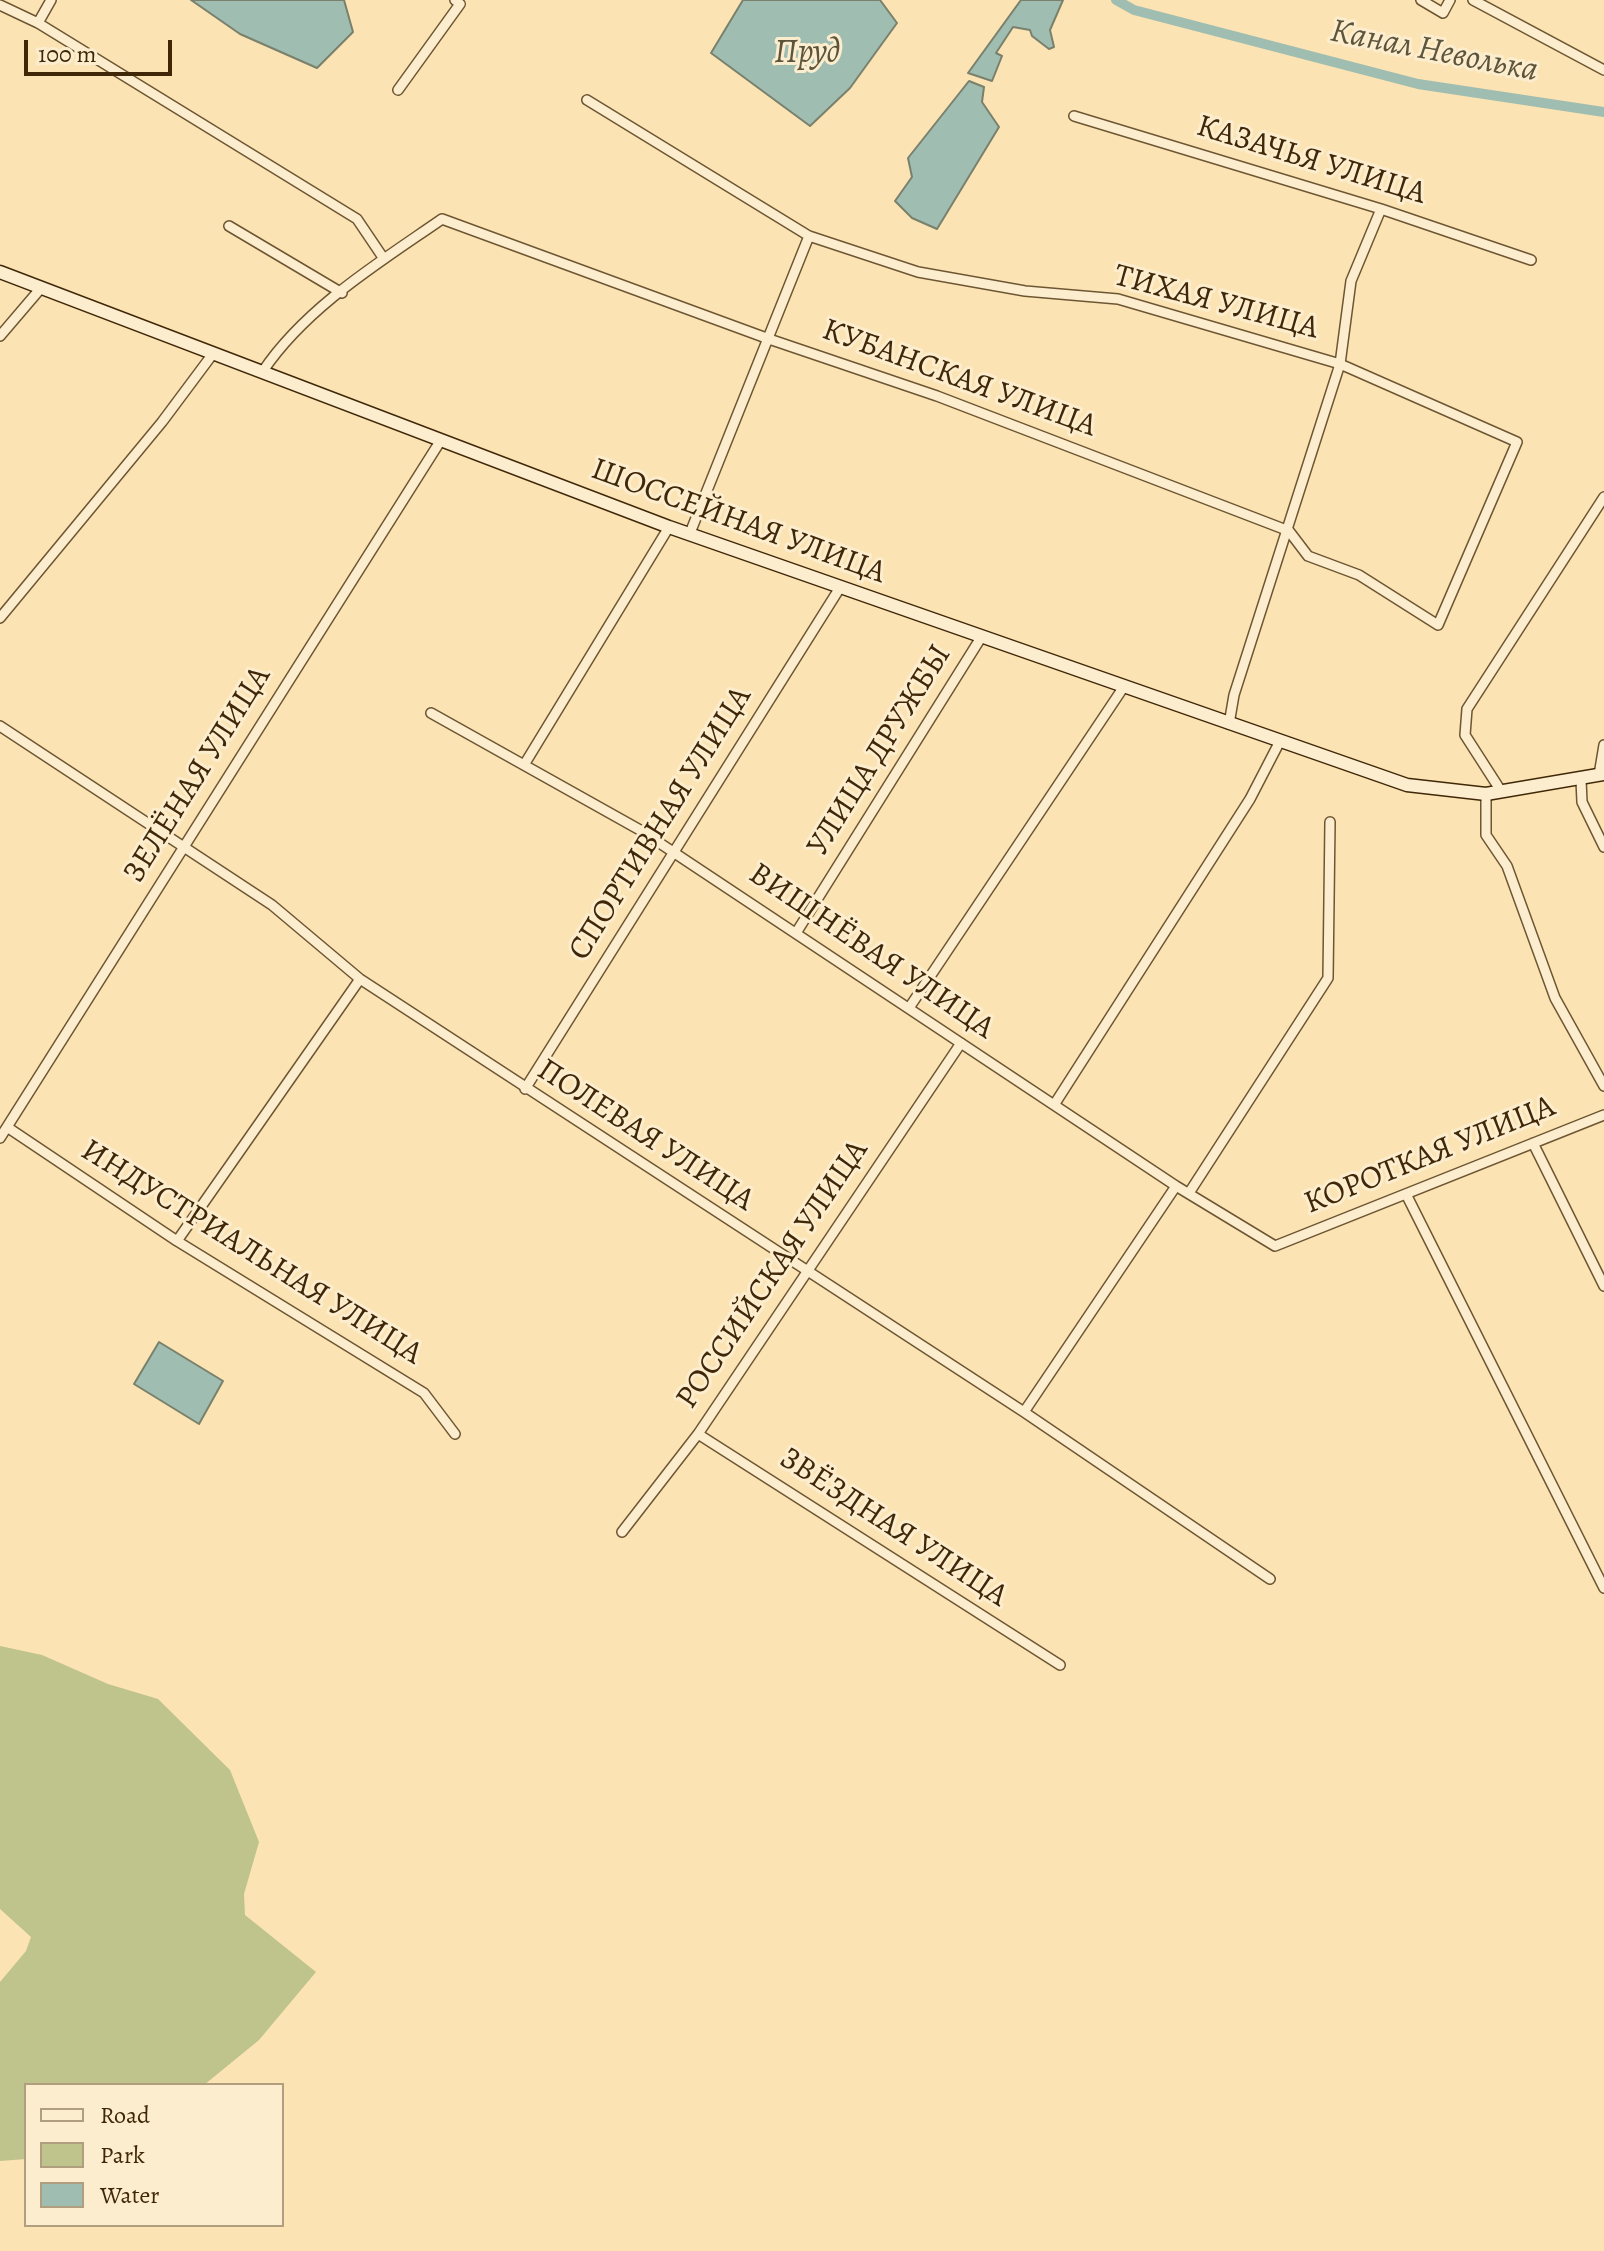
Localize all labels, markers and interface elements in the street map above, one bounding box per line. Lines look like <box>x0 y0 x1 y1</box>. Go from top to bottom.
water label: Канал Неволька <box>1327 12 1541 92</box>
scale bar <box>28 24 176 74</box>
water label: Пруд <box>774 34 840 74</box>
text: 100 m <box>38 38 97 70</box>
street label: КАЗАЧЬЯ УЛИЦА <box>1192 108 1430 214</box>
street label: ТИХАЯ УЛИЦА <box>1109 257 1323 349</box>
street label: КУБАНСКАЯ УЛИЦА <box>817 312 1101 446</box>
street label: ШОССЕЙНАЯ УЛИЦА <box>585 451 891 593</box>
street label: УЛИЦА ДРУЖБЫ <box>800 638 960 864</box>
street label: ЗЕЛЁНАЯ УЛИЦА <box>116 660 280 890</box>
street label: СПОРТИВНАЯ УЛИЦА <box>561 680 761 968</box>
street label: ВИШНЁВАЯ УЛИЦА <box>741 856 1001 1048</box>
street label: ПОЛЕВАЯ УЛИЦА <box>529 1052 761 1220</box>
street label: КОРОТКАЯ УЛИЦА <box>1299 1088 1561 1224</box>
street label: ИНДУСТРИАЛЬНАЯ УЛИЦА <box>73 1132 429 1374</box>
street label: РОССИЙСКАЯ УЛИЦА <box>669 1133 877 1417</box>
street label: ЗВЁЗДНАЯ УЛИЦА <box>772 1440 1014 1616</box>
legend <box>24 2083 284 2227</box>
text: Road <box>100 2099 150 2131</box>
text: Park <box>100 2139 145 2171</box>
text: Water <box>100 2179 160 2211</box>

